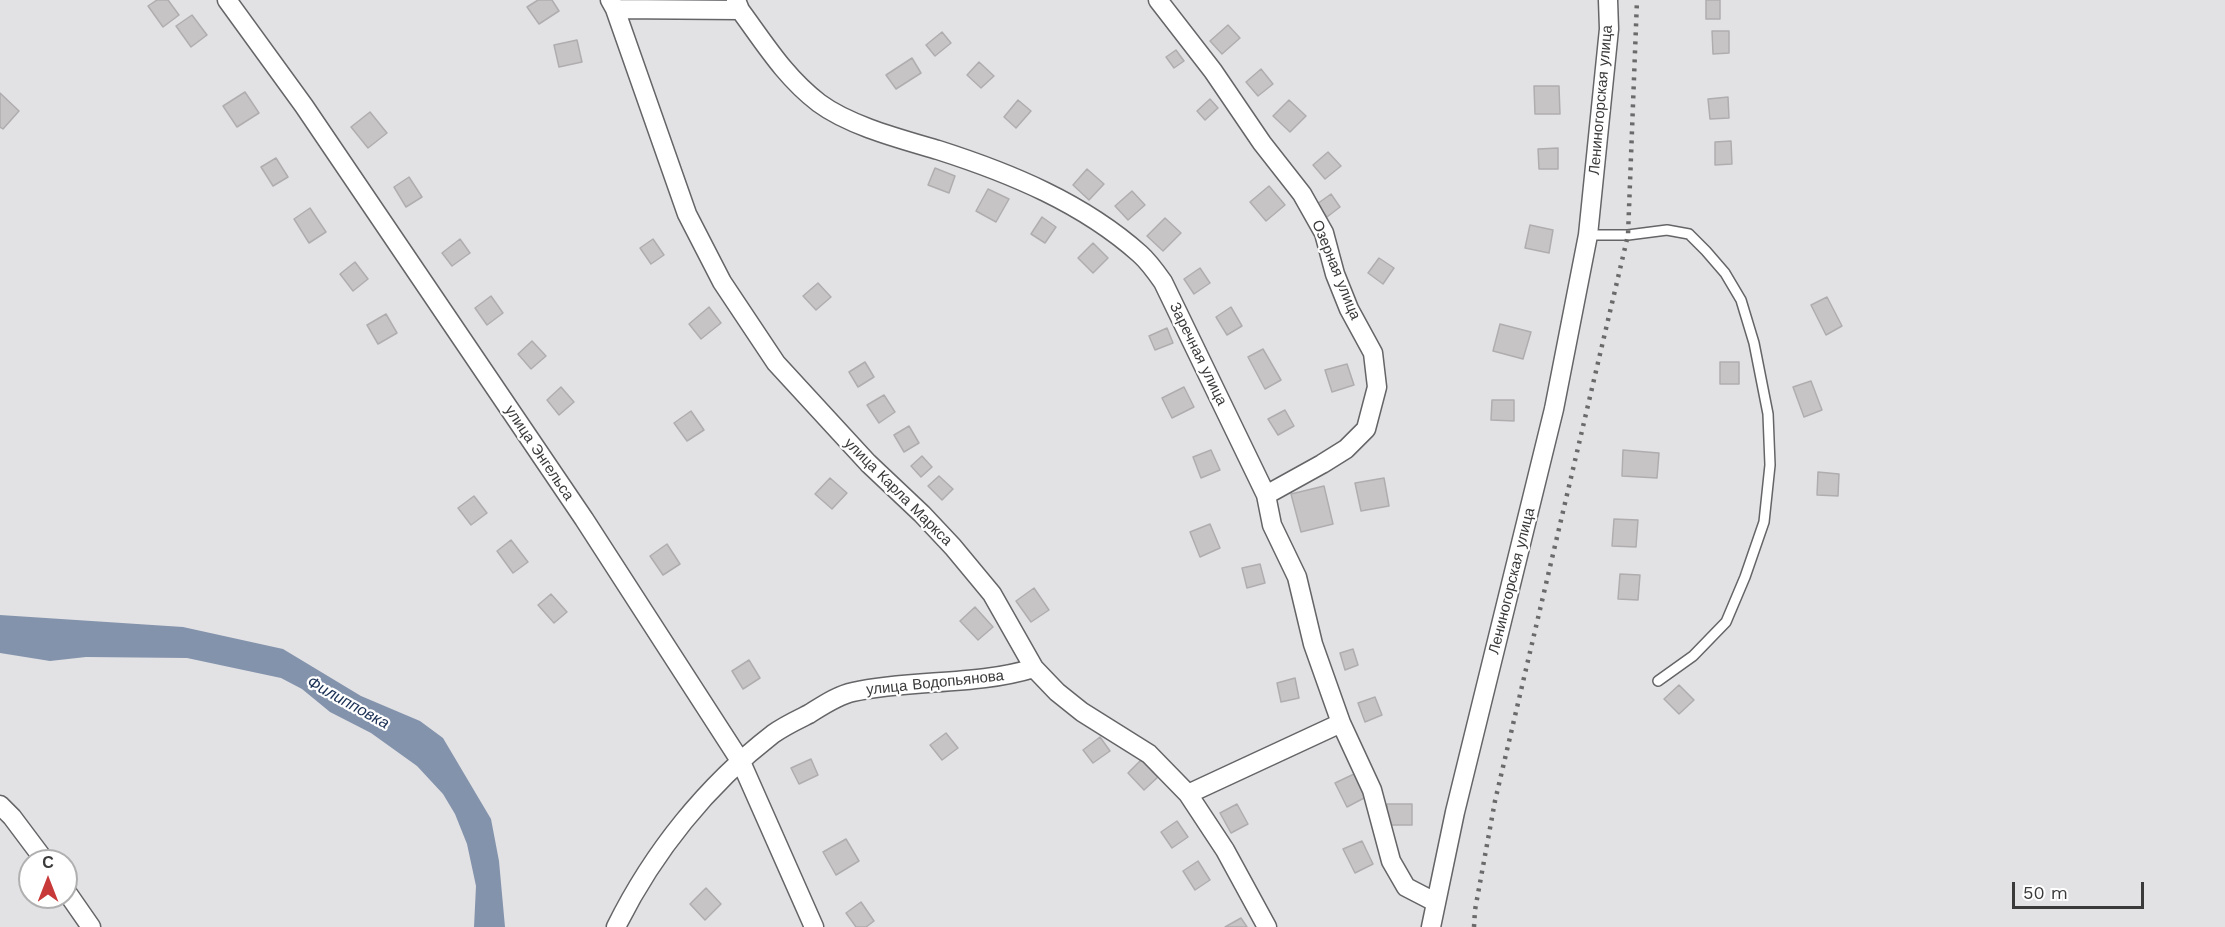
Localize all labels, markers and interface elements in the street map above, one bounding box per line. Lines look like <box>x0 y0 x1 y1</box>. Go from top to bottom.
street label: Лениногорская улица <box>1585 24 1617 176</box>
street label: Озерная улица <box>1308 217 1364 323</box>
street label: Заречная улица <box>1165 299 1231 409</box>
street label: улица Энгельса <box>501 402 577 504</box>
street label: улица Карла Маркса <box>840 434 956 550</box>
street label: Лениногорская улица <box>1485 506 1539 656</box>
street label: улица Водопьянова <box>865 667 1005 699</box>
water label: Филипповка <box>304 673 392 733</box>
north arrow <box>18 849 78 909</box>
text: С <box>42 853 54 872</box>
scale bar <box>2015 870 2147 908</box>
text: 50 m <box>2023 882 2068 903</box>

